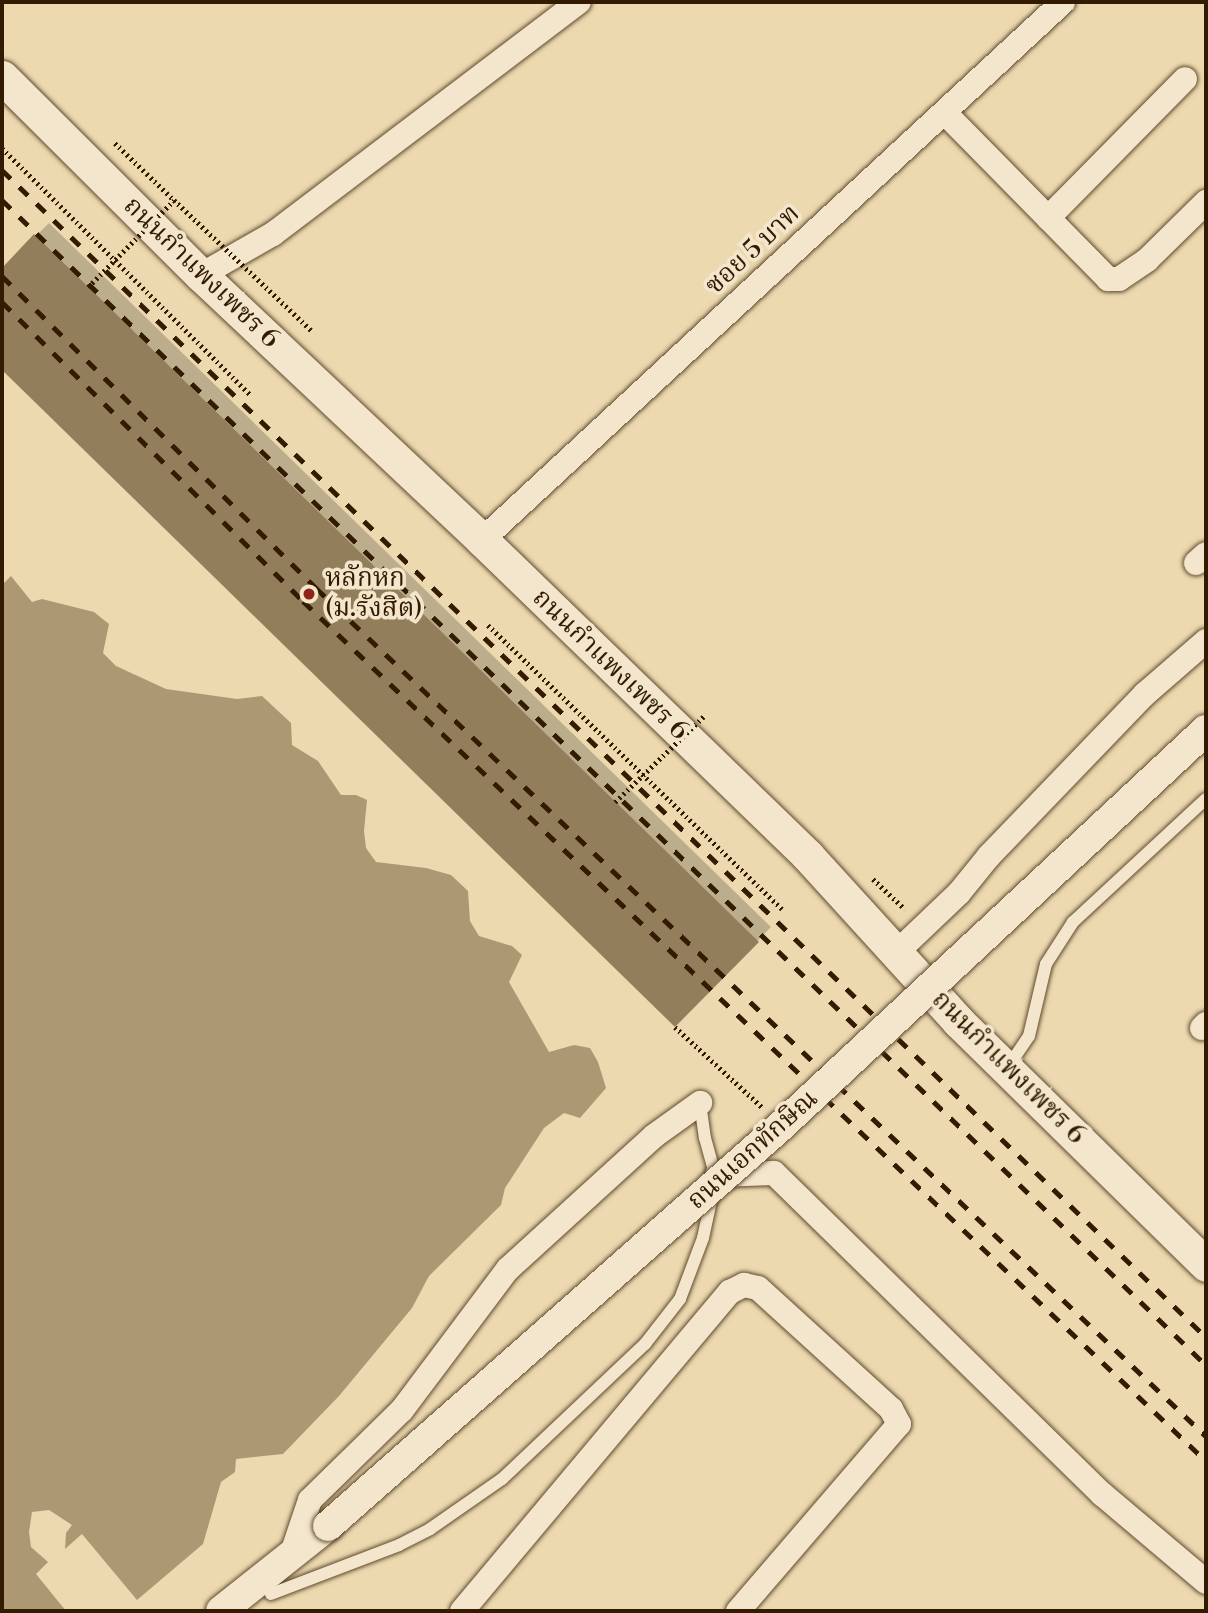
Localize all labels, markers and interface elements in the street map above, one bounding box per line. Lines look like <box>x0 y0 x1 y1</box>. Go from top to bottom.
street label: ถนนกำแพงเพชร 6 <box>117 191 285 355</box>
street label: ซอย 5 บาท <box>699 199 807 301</box>
place label: หลักหก (ม.รังสิต) <box>325 563 422 624</box>
street label: ถนนกำแพงเพชร 6 <box>526 583 694 747</box>
marker: หลักหก (ม.รังสิต) <box>299 584 319 604</box>
street label: ถนนกำแพงเพชร 6 <box>925 985 1091 1151</box>
street label: ถนนเอกทักษิณ <box>681 1083 825 1217</box>

